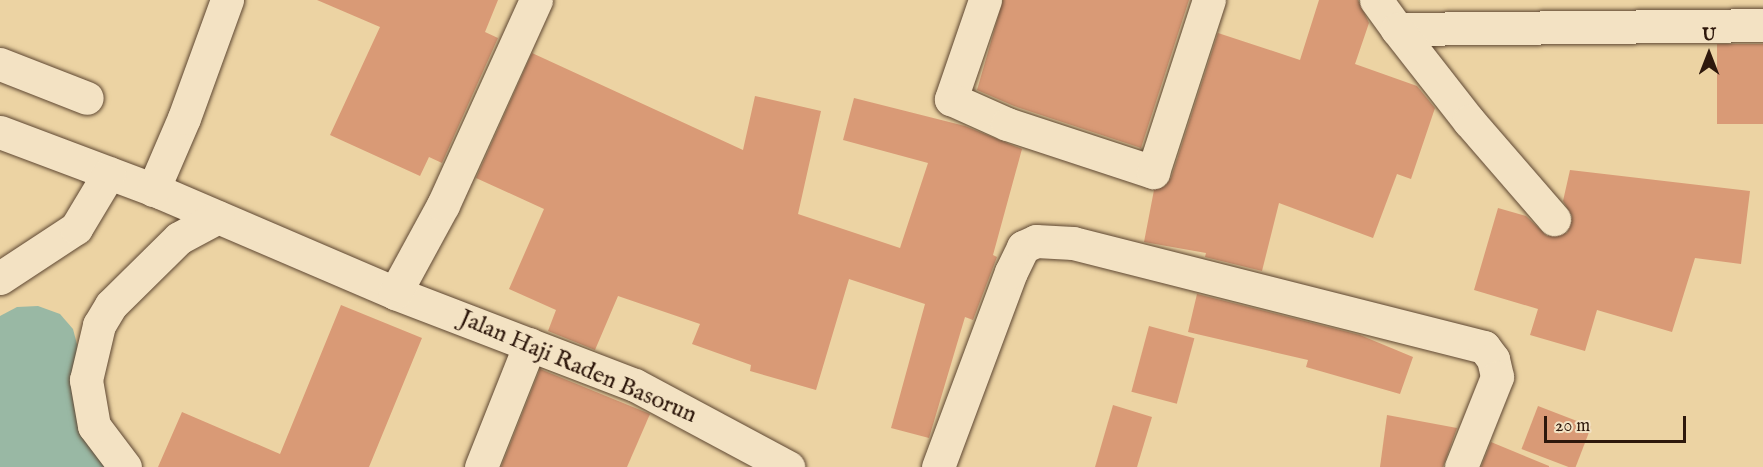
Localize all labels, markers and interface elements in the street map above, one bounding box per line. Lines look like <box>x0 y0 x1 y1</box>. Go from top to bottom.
north arrow <box>1679 24 1739 84</box>
text: U <box>1702 26 1716 46</box>
street label: Jalan Haji Raden Basorun <box>455 304 701 430</box>
scale bar <box>1547 404 1690 442</box>
text: 20 m <box>1555 415 1590 438</box>

